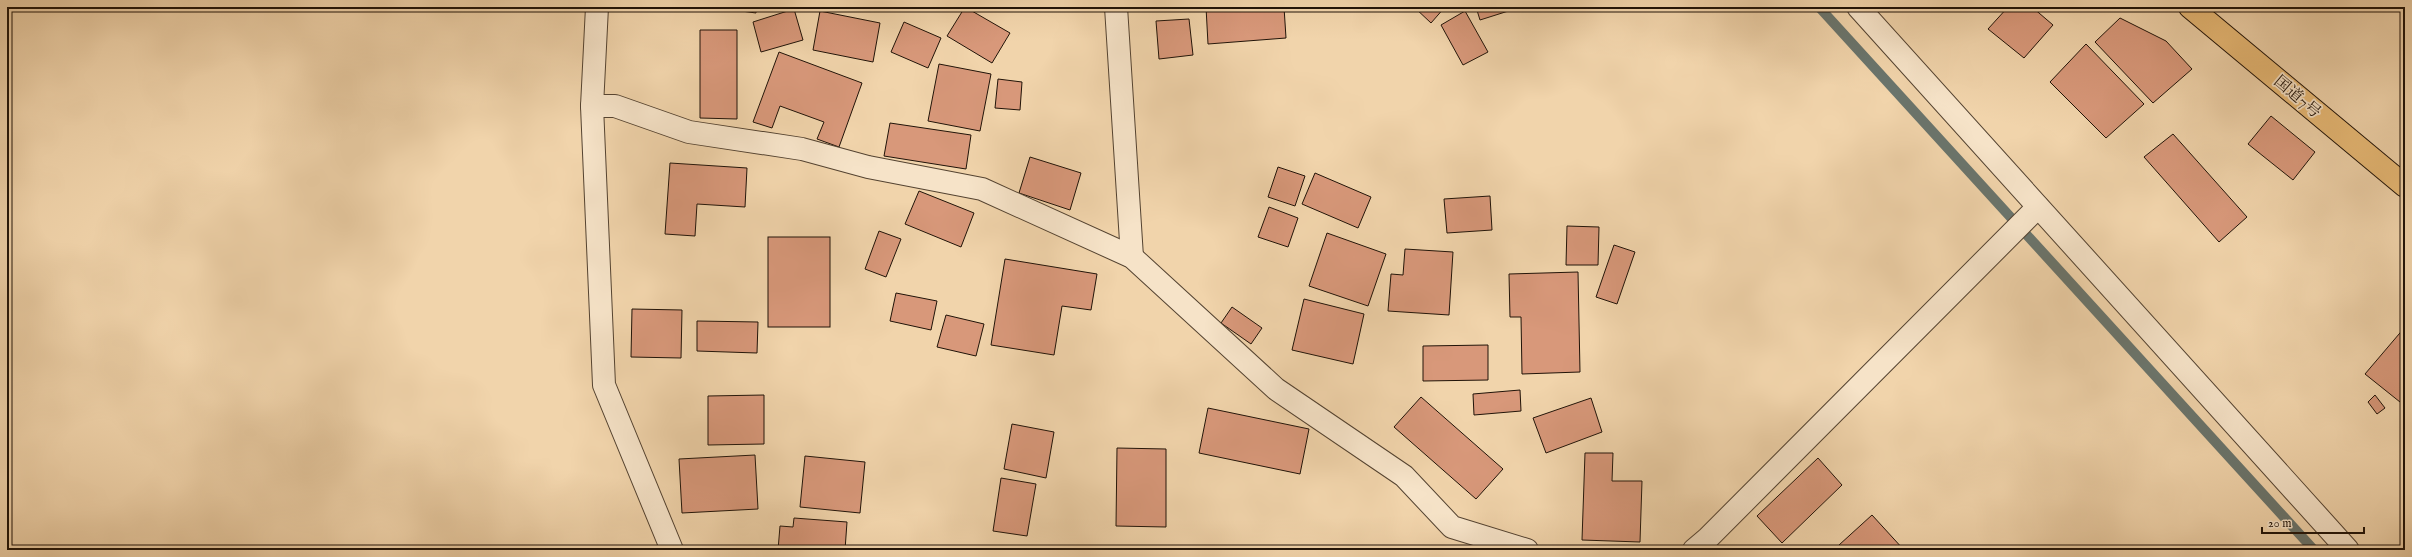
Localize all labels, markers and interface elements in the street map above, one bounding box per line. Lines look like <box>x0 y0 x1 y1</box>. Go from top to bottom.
street label: 国道7号 <box>2269 72 2324 123</box>
scale bar <box>2262 509 2364 535</box>
text: 20 m <box>2268 516 2291 531</box>

